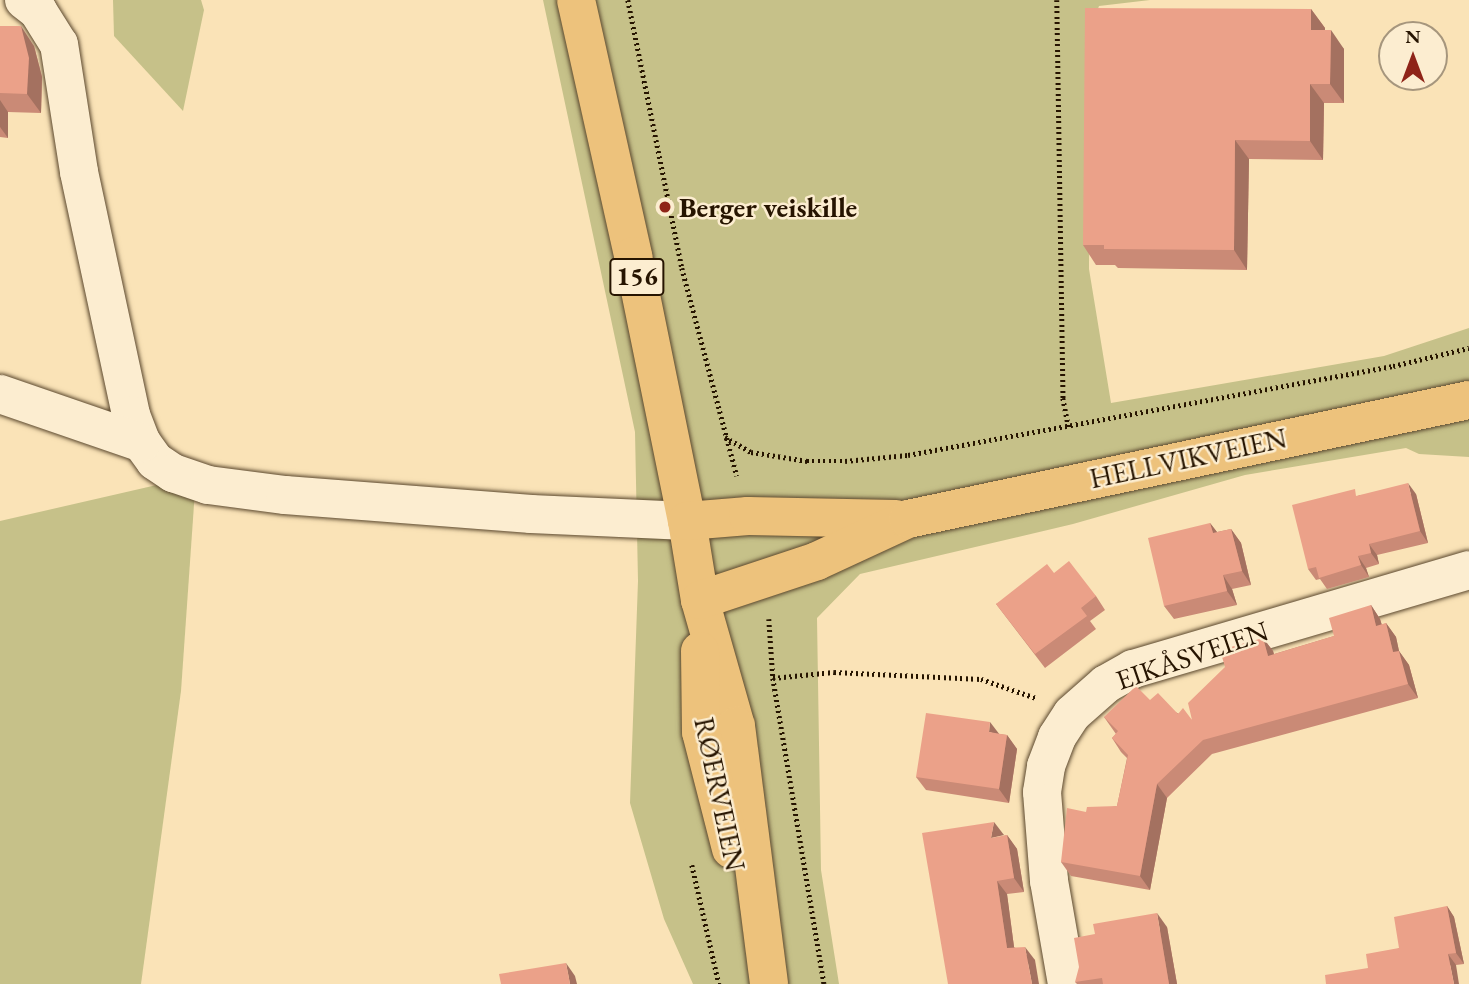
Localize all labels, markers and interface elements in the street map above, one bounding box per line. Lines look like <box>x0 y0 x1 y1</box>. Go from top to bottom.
north arrow <box>1378 21 1448 91</box>
text: N <box>1405 24 1421 49</box>
place label: Berger veiskille <box>679 190 857 224</box>
marker: Berger veiskille <box>657 199 673 215</box>
road number: 156 <box>609 254 665 300</box>
street label: HELLVIKVEIEN <box>1086 421 1290 495</box>
street label: EIKÅSVEIEN <box>1111 613 1273 697</box>
street label: RØERVEIEN <box>687 714 753 874</box>

